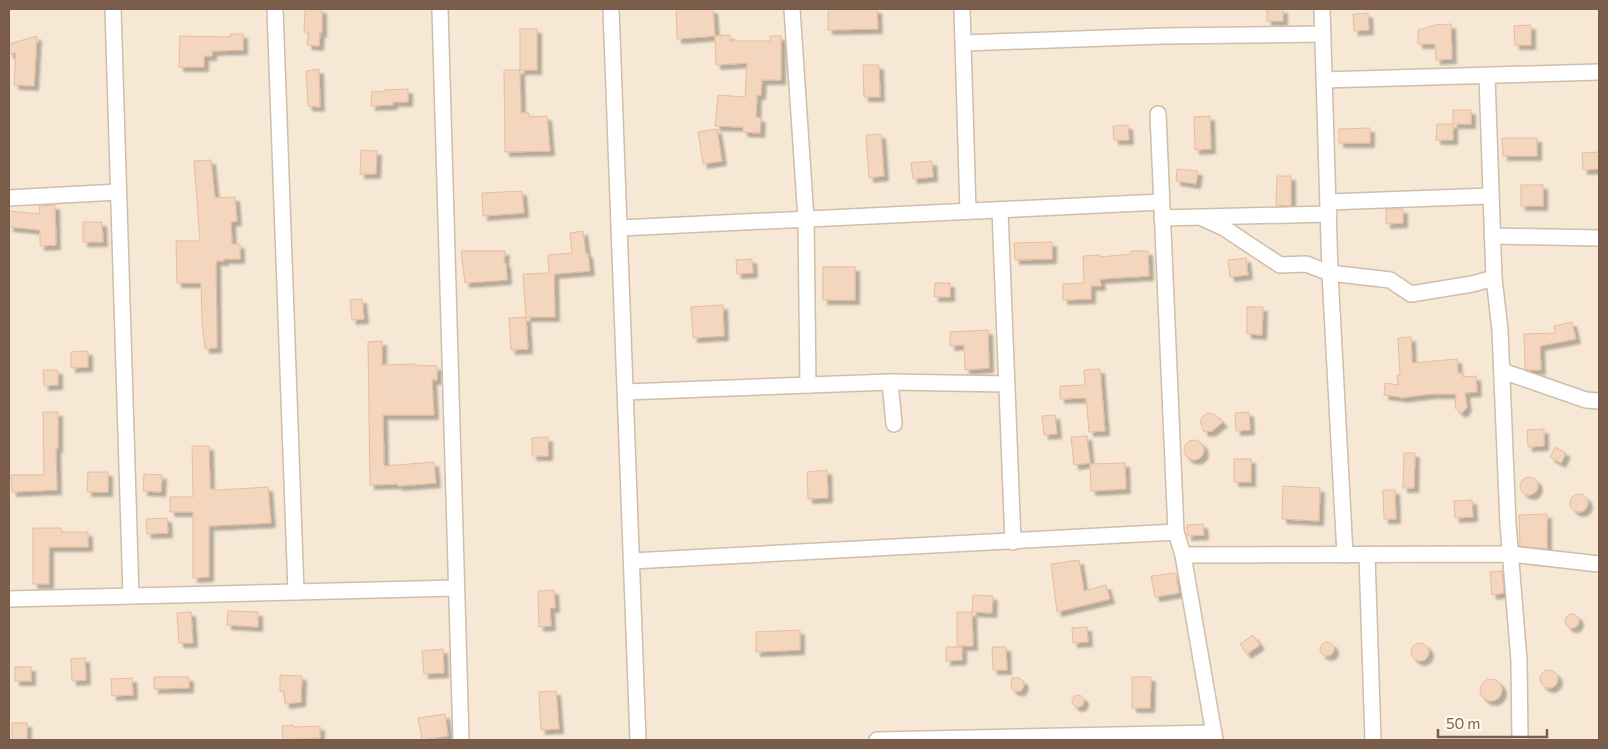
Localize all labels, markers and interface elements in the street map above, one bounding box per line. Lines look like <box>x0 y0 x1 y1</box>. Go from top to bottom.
scale bar <box>1438 706 1547 738</box>
text: 50 m <box>1446 714 1480 732</box>

